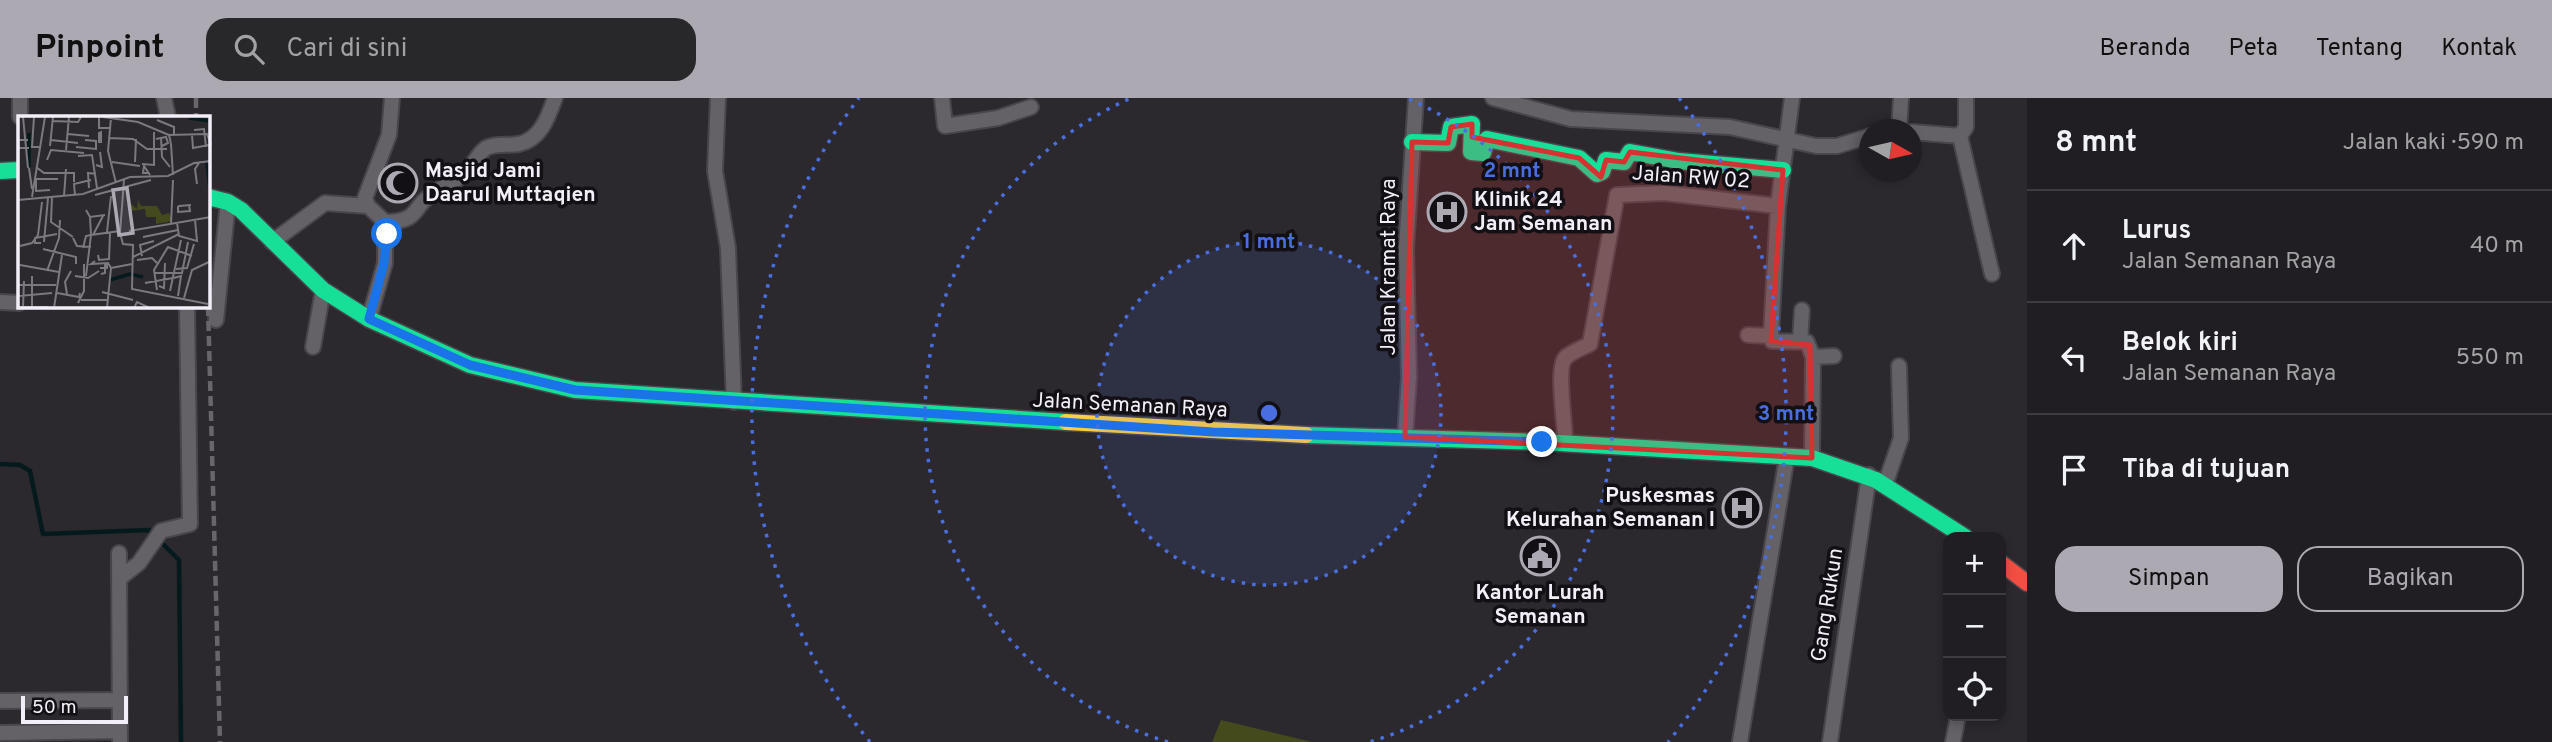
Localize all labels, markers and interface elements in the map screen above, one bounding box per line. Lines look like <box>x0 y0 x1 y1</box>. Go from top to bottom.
search box <box>206 18 696 81</box>
text: Pinpoint <box>35 28 164 70</box>
icon: search <box>230 30 268 68</box>
text: Cari di sini <box>286 33 407 66</box>
text: Beranda <box>2100 34 2191 64</box>
text: Peta <box>2229 34 2278 64</box>
text: Tentang <box>2316 34 2403 64</box>
text: Kontak <box>2441 34 2517 64</box>
inset map <box>18 116 210 308</box>
north arrow <box>1859 119 1922 182</box>
text: 8 mnt <box>2055 125 2137 162</box>
text: Jalan kaki · 590 m <box>2343 129 2524 158</box>
place label: Masjid Jami Daarul Muttaqien <box>425 158 596 209</box>
text: 2 mnt <box>1484 158 1540 185</box>
street label: Jalan RW 02 <box>1631 160 1751 196</box>
mosque icon: Masjid Jami Daarul Muttaqien <box>377 162 419 204</box>
street label: Jalan Kramat Raya <box>1376 178 1403 356</box>
place label: Klinik 24 Jam Semanan <box>1474 187 1612 238</box>
hospital icon: Klinik 24 Jam Semanan <box>1426 191 1468 233</box>
text: Lurus <box>2122 215 2191 248</box>
route start <box>371 218 402 249</box>
icon: ahead <box>2055 227 2093 265</box>
text: 1 mnt <box>1243 229 1295 256</box>
text: 40 m <box>2470 232 2524 261</box>
text: Jalan Semanan Raya <box>2122 248 2336 277</box>
text: Belok kiri <box>2122 327 2238 360</box>
icon: left <box>2055 339 2093 377</box>
text: 550 m <box>2456 344 2524 373</box>
text: Jalan Semanan Raya <box>2122 360 2336 389</box>
street label: Jalan Semanan Raya <box>1032 387 1228 425</box>
centre of rings <box>1257 401 1281 425</box>
text: 3 mnt <box>1758 401 1814 428</box>
route end <box>1526 426 1557 457</box>
icon: arrive <box>2055 451 2093 489</box>
text: Tiba di tujuan <box>2122 454 2290 487</box>
place label: Puskesmas Kelurahan Semanan I <box>1506 483 1715 534</box>
hospital icon: Puskesmas Kelurahan Semanan I <box>1721 487 1763 529</box>
map controls <box>1943 532 2006 721</box>
button: + <box>1943 532 2006 595</box>
public building icon: Kantor Lurah Semanan <box>1519 535 1561 577</box>
street label: Gang Rukun <box>1806 546 1850 664</box>
button: Simpan <box>2055 546 2283 612</box>
button: Bagikan <box>2297 546 2524 612</box>
place label: Kantor Lurah Semanan <box>1475 580 1605 631</box>
button: − <box>1943 595 2006 658</box>
button: locate <box>1943 658 2006 721</box>
scale bar <box>21 693 128 725</box>
text: 50 m <box>32 696 77 720</box>

